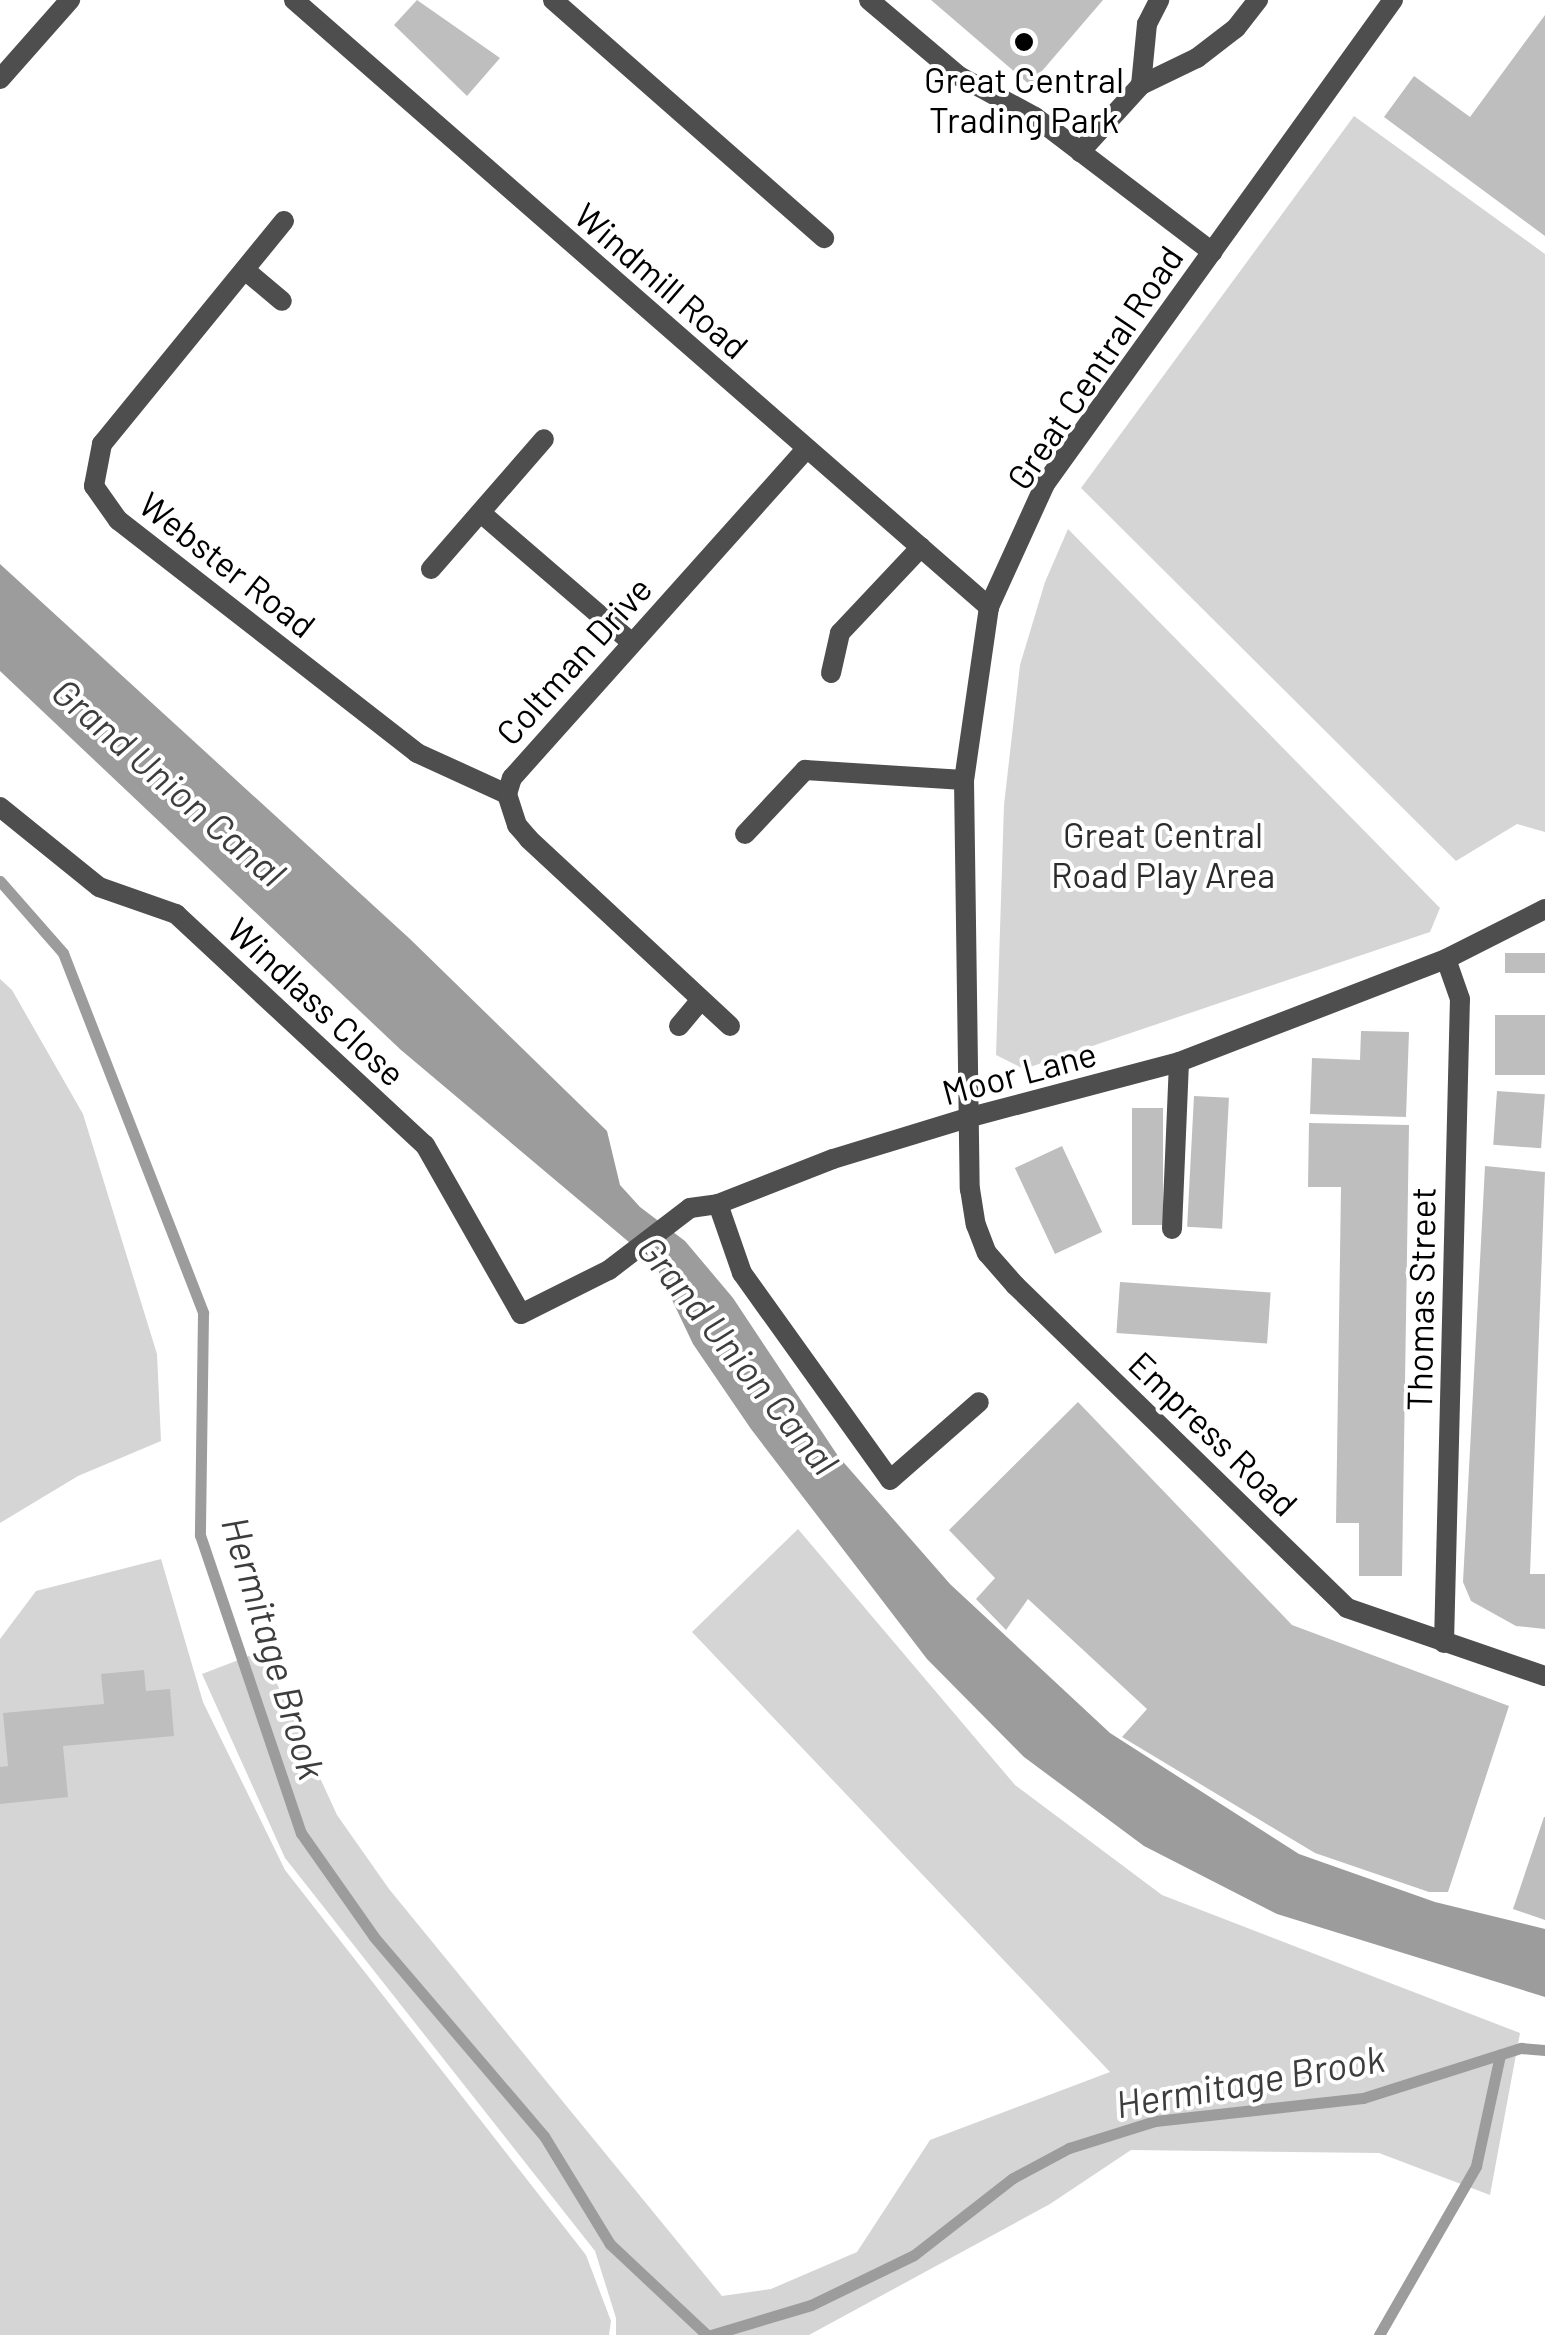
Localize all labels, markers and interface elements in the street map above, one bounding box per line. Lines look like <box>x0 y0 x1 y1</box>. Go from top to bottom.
marker: Great Central Trading Park <box>1013 31 1035 53</box>
place label: Great Central Trading Park <box>924 58 1124 140</box>
street label: Windmill Road <box>567 193 757 367</box>
street label: Great Central Road <box>997 237 1191 497</box>
street label: Webster Road <box>132 482 324 646</box>
street label: Coltman Drive <box>487 567 659 753</box>
water label: Grand Union Canal <box>43 668 295 896</box>
park label: Great Central Road Play Area <box>1051 813 1275 895</box>
street label: Windlass Close <box>220 908 414 1094</box>
street label: Moor Lane <box>937 1031 1101 1113</box>
street label: Thomas Street <box>1397 1187 1443 1411</box>
water label: Grand Union Canal <box>628 1226 848 1484</box>
street label: Empress Road <box>1121 1342 1307 1524</box>
water label: Hermitage Brook <box>212 1511 336 1785</box>
water label: Hermitage Brook <box>1112 2035 1388 2127</box>

